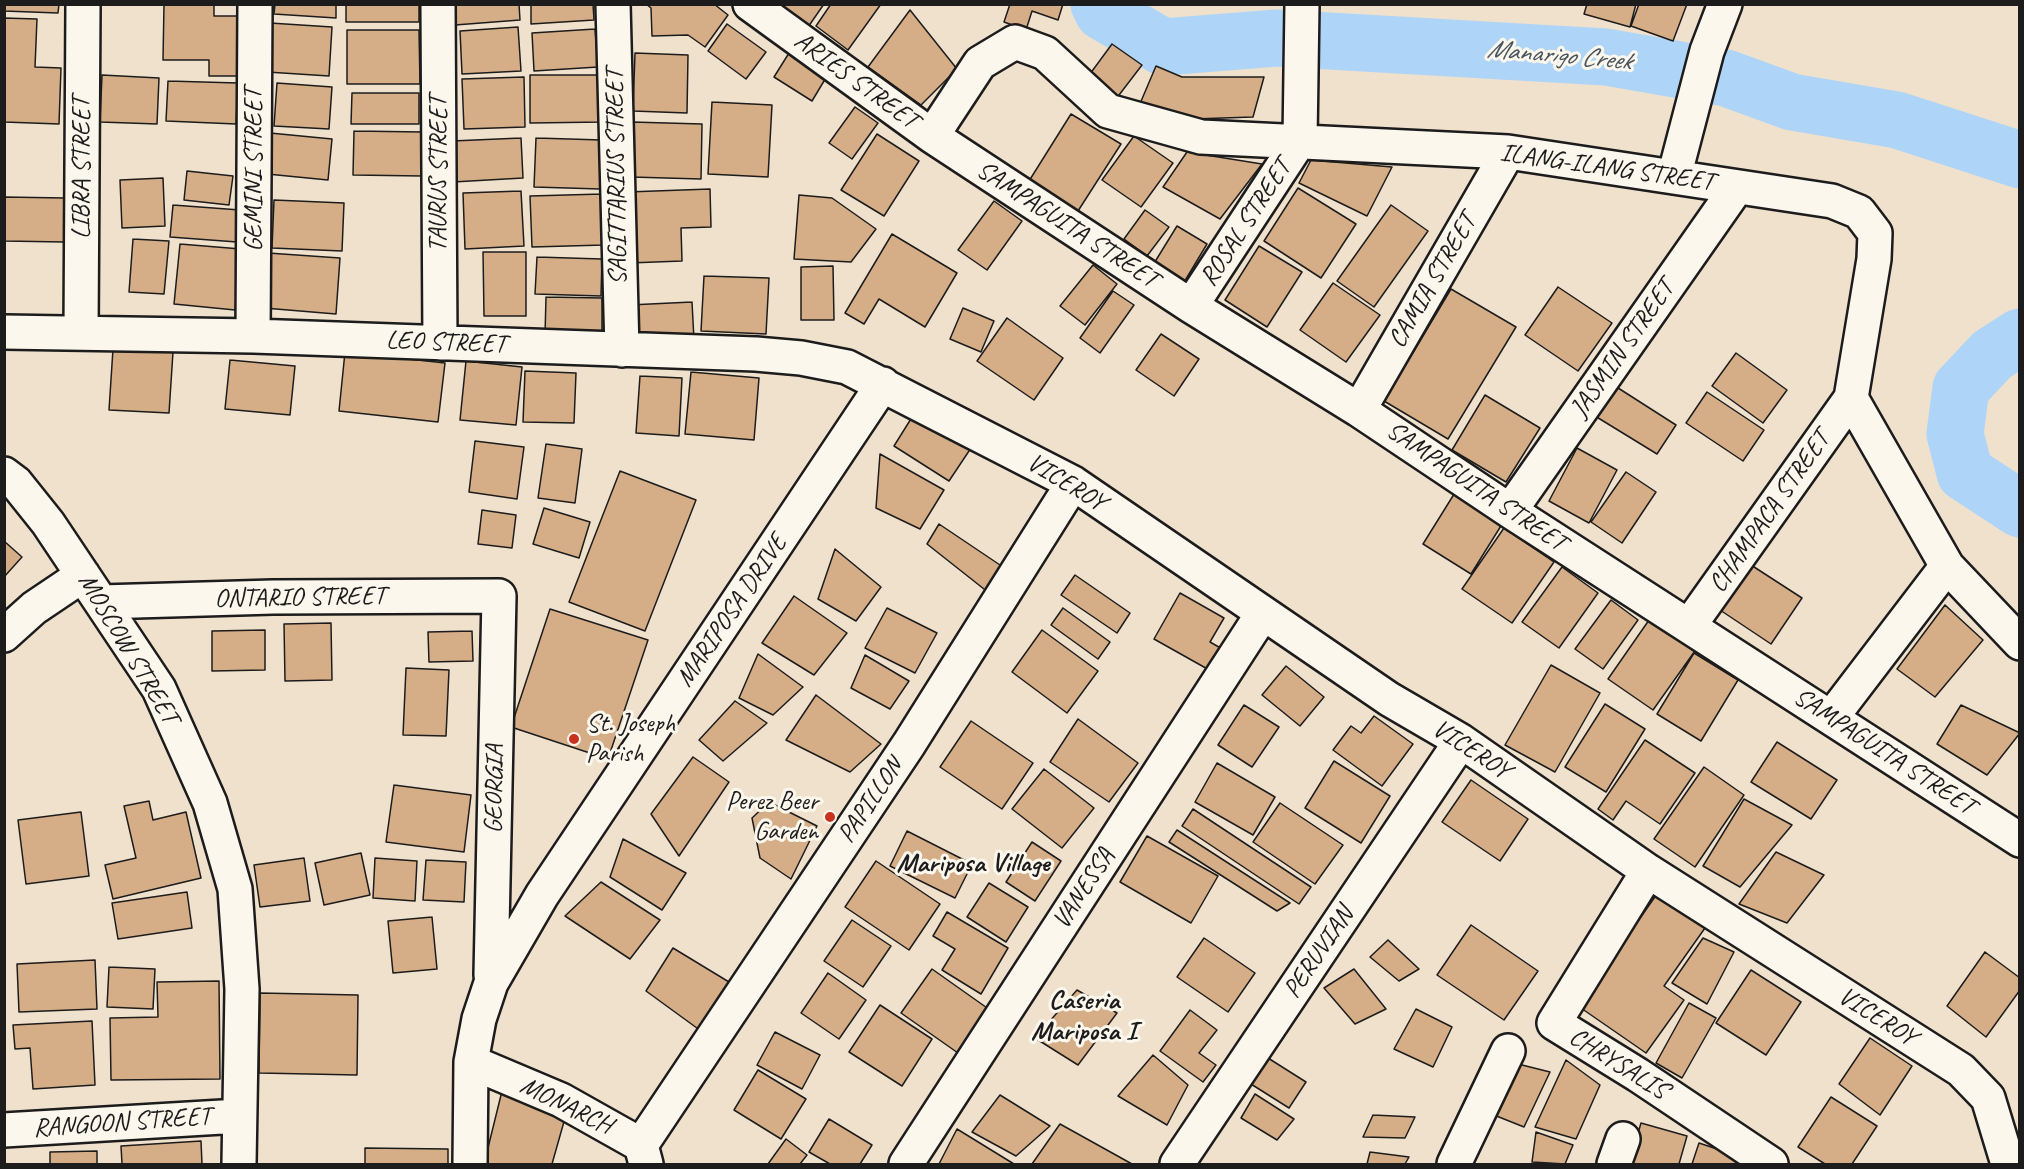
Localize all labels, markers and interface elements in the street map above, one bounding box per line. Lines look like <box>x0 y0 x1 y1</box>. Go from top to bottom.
street label: ARIES STREET <box>788 26 924 136</box>
water label: Manarigo Creek <box>1486 34 1632 78</box>
street label: SAGITTARIUS STREET <box>600 69 634 285</box>
street label: GEMINI STREET <box>238 88 270 252</box>
street label: TAURUS STREET <box>423 96 455 252</box>
street label: LIBRA STREET <box>66 97 98 239</box>
street label: ILANG-ILANG STREET <box>1498 138 1716 198</box>
street label: ROSAL STREET <box>1194 154 1298 292</box>
street label: SAMPAGUITA STREET <box>970 155 1164 295</box>
street label: CAMIA STREET <box>1382 208 1484 354</box>
street label: JASMIN STREET <box>1564 274 1682 424</box>
street label: LEO STREET <box>385 325 507 361</box>
street label: SAMPAGUITA STREET <box>1380 415 1572 559</box>
street label: CHAMPACA STREET <box>1703 425 1837 599</box>
street label: VICEROY <box>1021 447 1111 519</box>
street label: MARIPOSA DRIVE <box>670 529 794 693</box>
street label: MOSCOW STREET <box>71 568 185 730</box>
street label: ONTARIO STREET <box>214 581 386 615</box>
street label: SAMPAGUITA STREET <box>1787 682 1981 822</box>
place label: St. Joseph Parish <box>586 708 675 770</box>
street label: VICEROY <box>1426 713 1516 787</box>
marker: St. Joseph Parish <box>567 732 581 746</box>
street label: GEORGIA <box>479 744 511 834</box>
street label: PAPILLON <box>831 753 911 849</box>
place label: Perez Beer Garden <box>726 786 818 848</box>
marker: Perez Beer Garden <box>823 810 837 824</box>
street label: VANESSA <box>1046 843 1122 935</box>
district label: Mariposa Village <box>897 848 1049 880</box>
street label: PERUVIAN <box>1277 902 1361 1004</box>
street label: VICEROY <box>1832 981 1922 1053</box>
district label: Caseria Mariposa I <box>1031 985 1137 1048</box>
street label: CHRYSALIS <box>1563 1022 1673 1106</box>
street label: MONARCH <box>515 1070 617 1142</box>
street label: RANGOON STREET <box>32 1101 212 1145</box>

